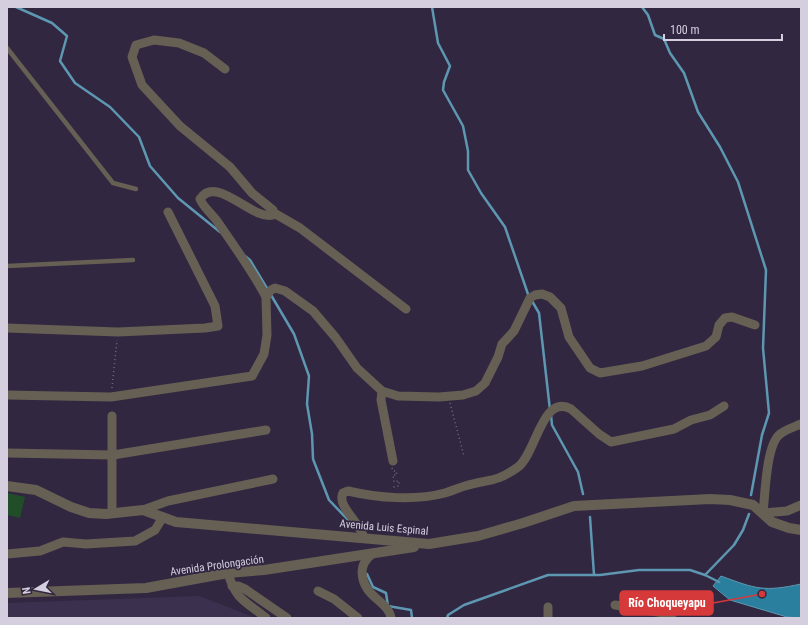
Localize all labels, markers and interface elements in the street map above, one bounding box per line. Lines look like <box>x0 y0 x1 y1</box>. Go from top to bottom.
scale bar <box>664 16 782 42</box>
text: 100 m <box>670 23 700 37</box>
street label: Avenida Luis Espinal <box>339 517 429 538</box>
street label: Avenida Prolongación <box>169 552 265 578</box>
north arrow <box>16 569 56 609</box>
text: N <box>20 586 34 595</box>
callout: Río Choqueyapu <box>620 591 713 615</box>
text: Río Choqueyapu <box>628 596 706 610</box>

